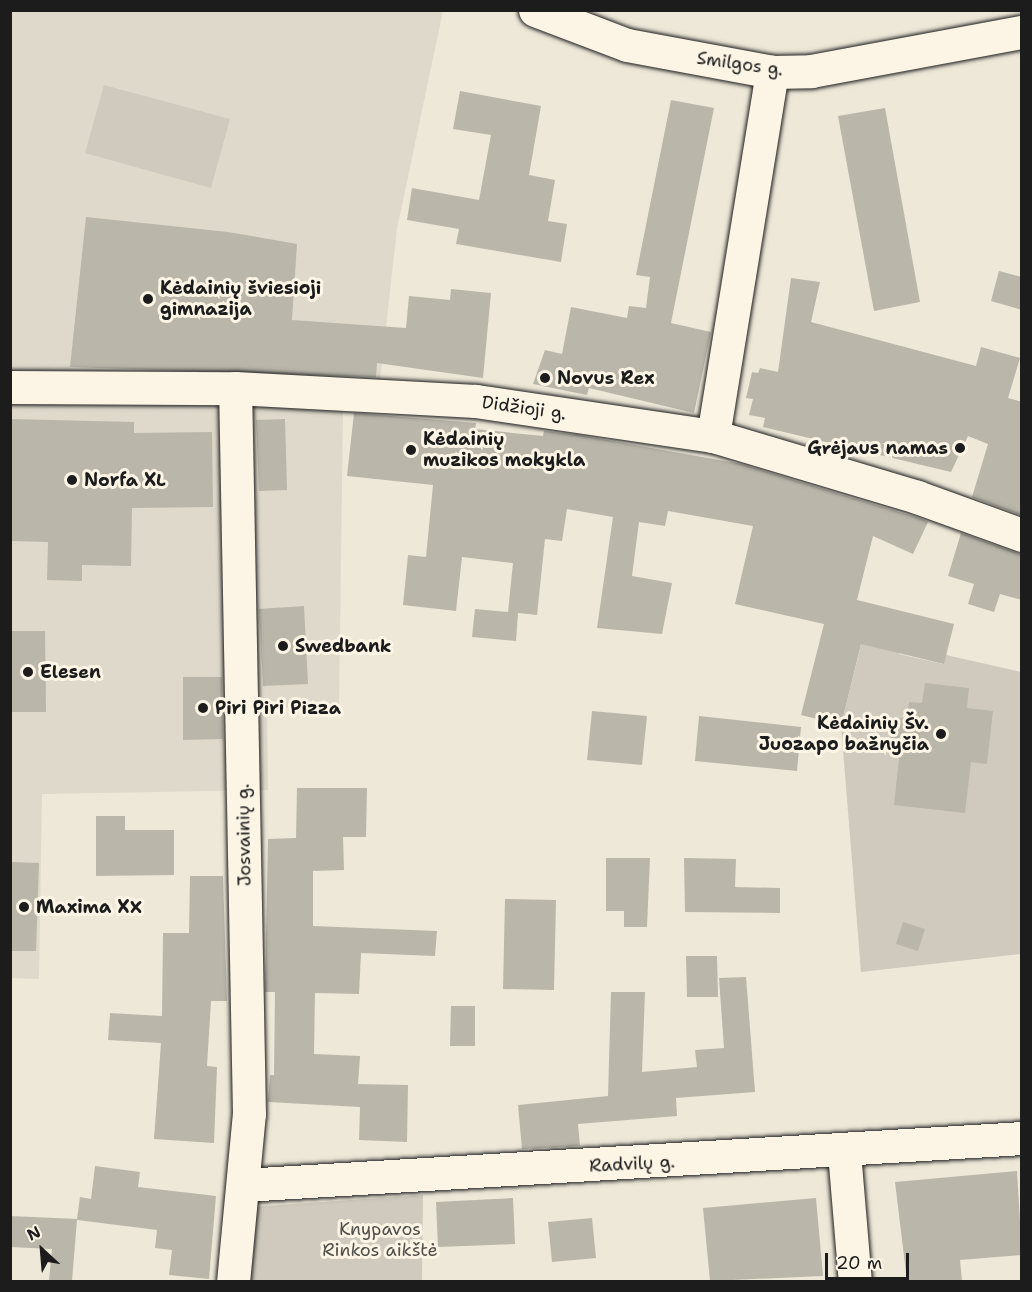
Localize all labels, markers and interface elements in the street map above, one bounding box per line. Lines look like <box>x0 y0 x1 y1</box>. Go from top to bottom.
street label: Smilgos g. <box>695 47 785 81</box>
place label: Kėdainių šviesioji gimnazija <box>160 278 321 320</box>
marker: Kėdainių šviesioji gimnazija <box>141 292 155 306</box>
place label: Novus Rex <box>557 367 655 389</box>
marker: Novus Rex <box>538 371 552 385</box>
street label: Didžioji g. <box>480 391 568 425</box>
place label: Kėdainių muzikos mokykla <box>423 429 585 472</box>
place label: Grėjaus namas <box>807 437 948 459</box>
marker: Grėjaus namas <box>953 441 967 455</box>
marker: Kėdainių muzikos mokykla <box>404 443 418 457</box>
place label: Norfa XL <box>84 469 166 491</box>
marker: Norfa XL <box>65 473 79 487</box>
place label: Swedbank <box>295 635 392 657</box>
marker: Swedbank <box>276 639 290 653</box>
place label: Elesen <box>40 661 101 683</box>
marker: Elesen <box>21 665 35 679</box>
place label: Piri Piri Pizza <box>215 697 341 719</box>
marker: Piri Piri Pizza <box>196 701 210 715</box>
place label: Kėdainių Šv. Juozapo bažnyčia <box>759 713 929 756</box>
marker: Kėdainių Šv. Juozapo bažnyčia <box>934 727 948 741</box>
street label: Josvainių g. <box>232 783 256 887</box>
place label: Maxima XX <box>36 896 142 918</box>
marker: Maxima XX <box>17 900 31 914</box>
street label: Radvilų g. <box>589 1151 675 1177</box>
park label: Knypavos Rinkos aikštė <box>322 1219 438 1262</box>
north arrow <box>12 1220 72 1280</box>
text: N <box>24 1221 44 1246</box>
scale bar <box>828 1241 912 1279</box>
text: 20 m <box>836 1251 882 1275</box>

